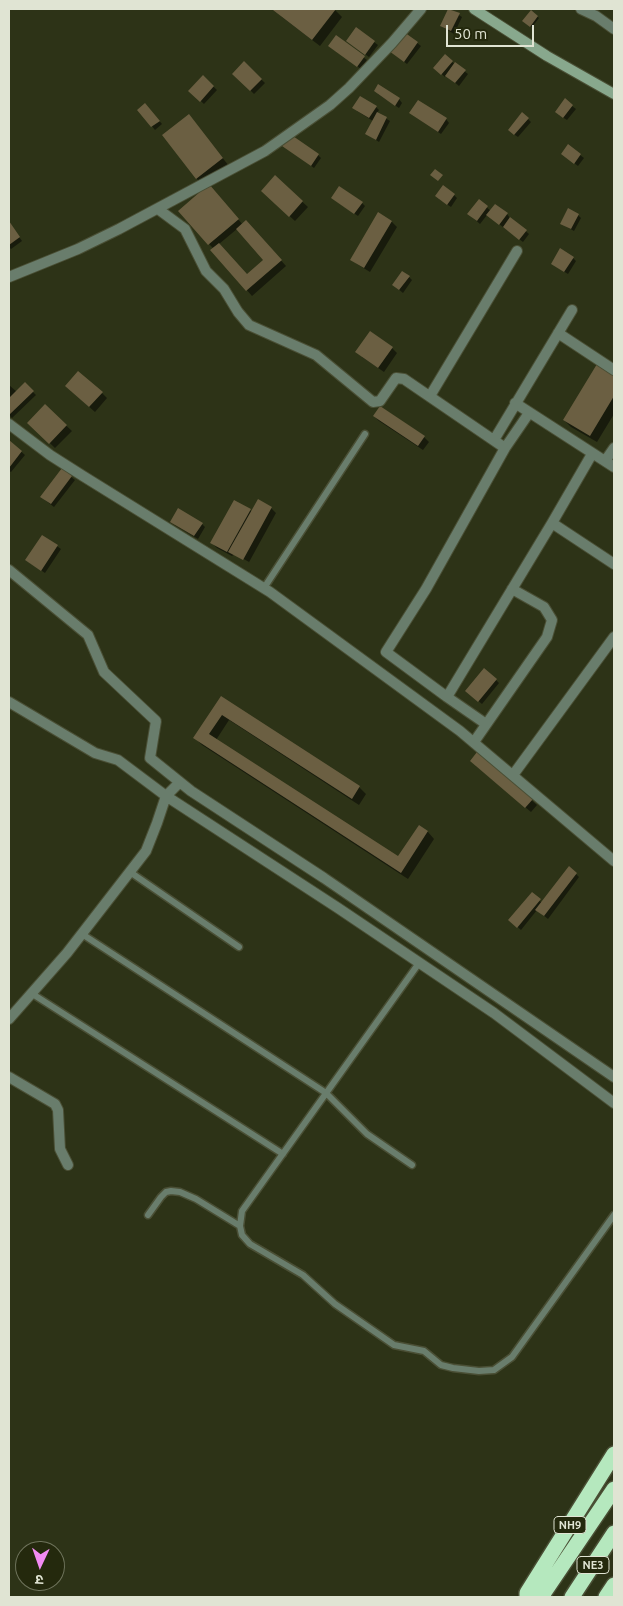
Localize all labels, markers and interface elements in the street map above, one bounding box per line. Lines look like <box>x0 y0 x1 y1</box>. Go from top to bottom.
scale bar <box>448 15 536 47</box>
text: 50 m <box>454 25 487 42</box>
road number: NH9 <box>554 1516 586 1534</box>
north arrow <box>15 1541 65 1591</box>
road number: NE3 <box>577 1556 609 1574</box>
text: उ <box>35 1572 44 1588</box>

